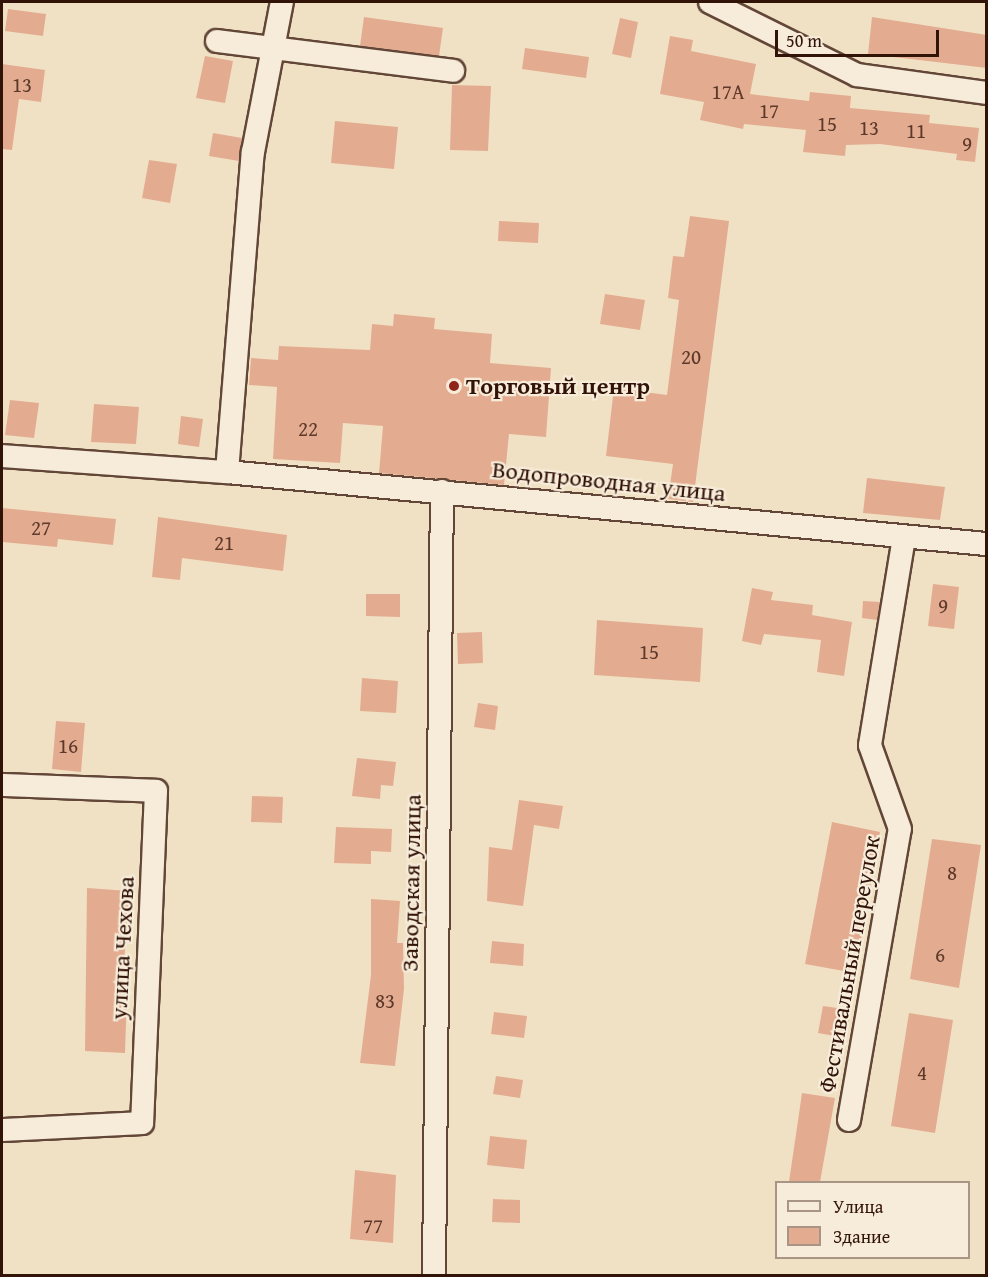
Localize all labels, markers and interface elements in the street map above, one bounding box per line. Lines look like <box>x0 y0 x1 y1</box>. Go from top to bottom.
scale bar <box>778 18 942 56</box>
text: 50 m <box>786 27 822 54</box>
house number: 13 <box>12 72 32 98</box>
house number: 17А <box>712 79 744 105</box>
house number: 17 <box>759 98 779 124</box>
house number: 15 <box>817 111 837 137</box>
house number: 13 <box>859 115 879 141</box>
house number: 11 <box>906 118 926 144</box>
house number: 9 <box>962 131 972 157</box>
house number: 20 <box>681 344 701 370</box>
place label: Торговый центр <box>466 372 650 400</box>
marker: Торговый центр <box>447 379 461 393</box>
house number: 22 <box>298 416 318 442</box>
street label: Водопроводная улица <box>491 454 727 508</box>
house number: 27 <box>31 515 51 541</box>
house number: 21 <box>214 530 234 556</box>
house number: 9 <box>938 593 948 619</box>
house number: 15 <box>639 639 659 665</box>
house number: 16 <box>58 733 78 759</box>
street label: Заводская улица <box>395 794 427 972</box>
street label: Фестивальный переулок <box>812 833 886 1095</box>
house number: 8 <box>947 860 957 886</box>
street label: улица Чехова <box>104 876 140 1020</box>
house number: 6 <box>935 942 945 968</box>
house number: 83 <box>375 988 395 1014</box>
house number: 4 <box>917 1060 927 1086</box>
legend <box>775 1181 970 1259</box>
text: Улица <box>833 1193 883 1220</box>
house number: 77 <box>363 1213 383 1239</box>
text: Здание <box>833 1223 890 1250</box>

